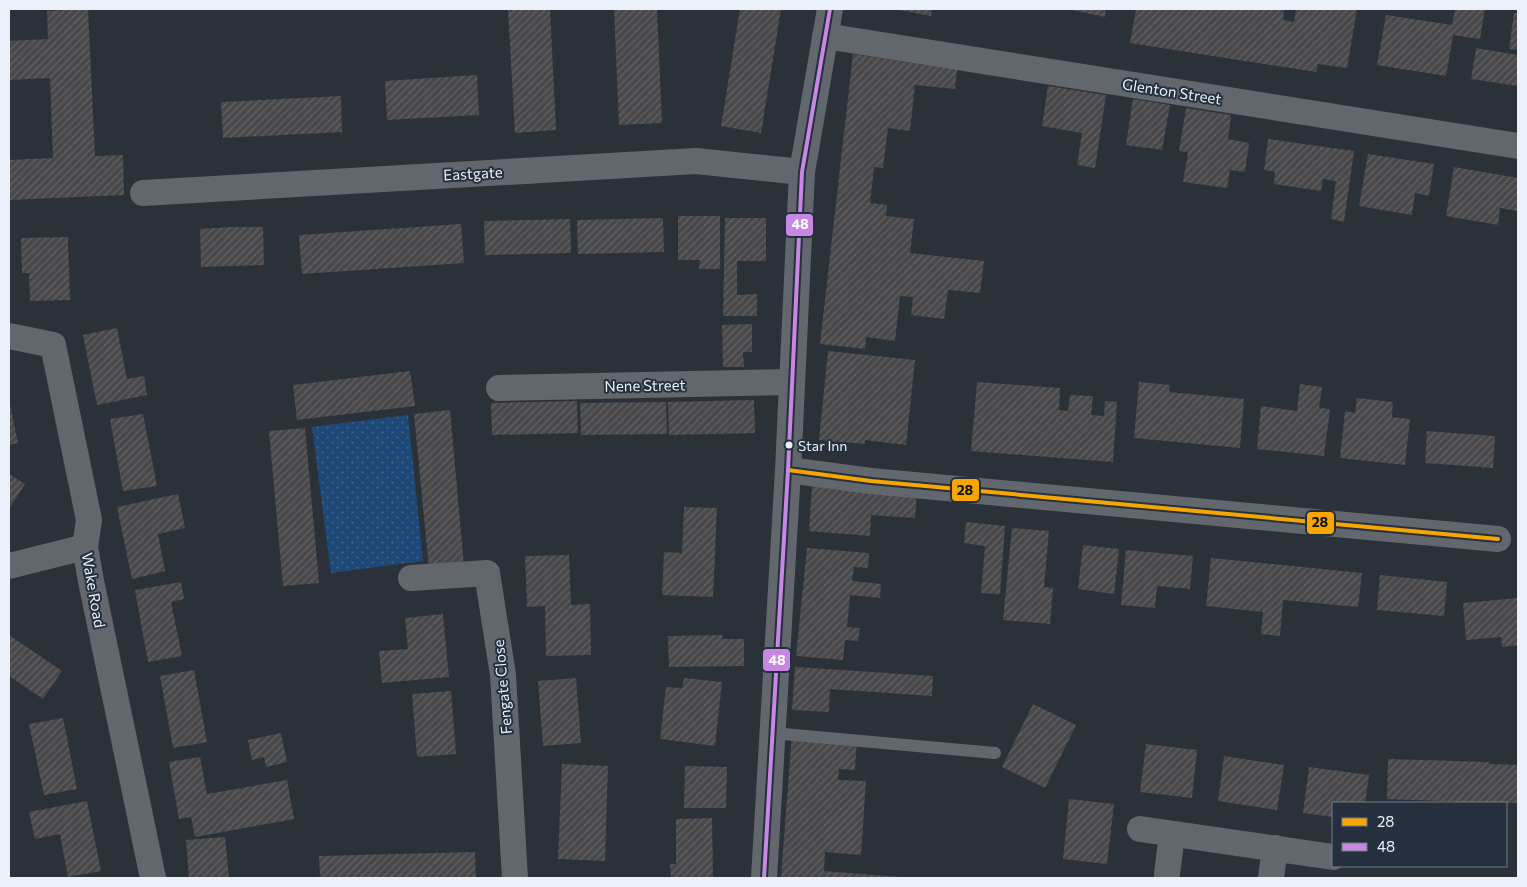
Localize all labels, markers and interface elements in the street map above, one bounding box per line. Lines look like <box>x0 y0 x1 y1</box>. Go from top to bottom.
street label: Glenton Street <box>1121 74 1223 108</box>
street label: Eastgate <box>443 162 503 184</box>
line badge: 48 <box>785 213 814 237</box>
text: 48 <box>791 215 809 232</box>
street label: Nene Street <box>604 375 686 395</box>
place label: Star Inn <box>798 437 847 454</box>
marker: Star Inn <box>784 440 794 450</box>
line badge: 28 <box>951 478 980 502</box>
text: 28 <box>957 481 974 498</box>
line badge: 28 <box>1306 511 1335 535</box>
text: 28 <box>1312 513 1329 530</box>
street label: Wake Road <box>79 551 109 629</box>
street label: Fengate Close <box>489 639 515 735</box>
line badge: 48 <box>762 648 791 672</box>
text: 48 <box>768 651 786 668</box>
legend <box>1332 802 1507 867</box>
text: 28 <box>1377 812 1394 830</box>
text: 48 <box>1377 837 1395 855</box>

